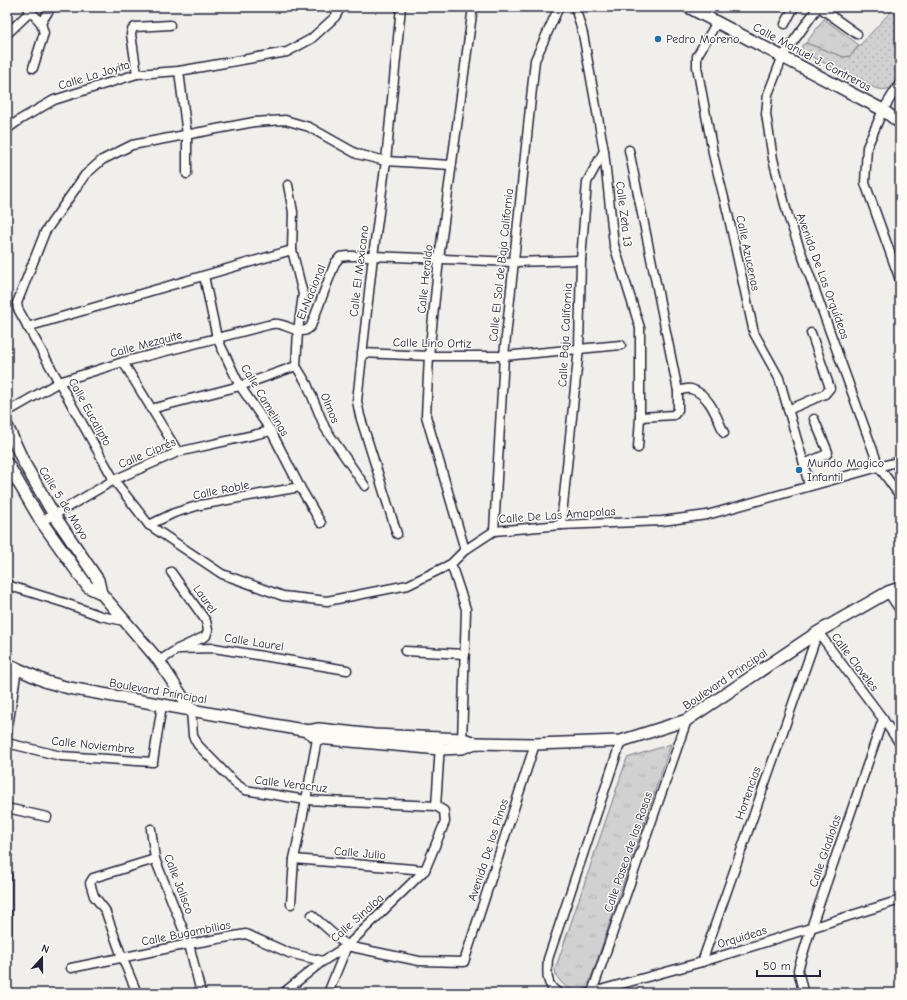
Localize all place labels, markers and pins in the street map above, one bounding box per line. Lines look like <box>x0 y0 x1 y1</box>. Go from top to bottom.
place label: Pedro Moreno <box>666 32 739 46</box>
marker: Pedro Moreno <box>653 34 663 44</box>
place label: Mundo Magico Infantil <box>807 456 884 484</box>
marker: Mundo Magico Infantil <box>794 465 804 475</box>

